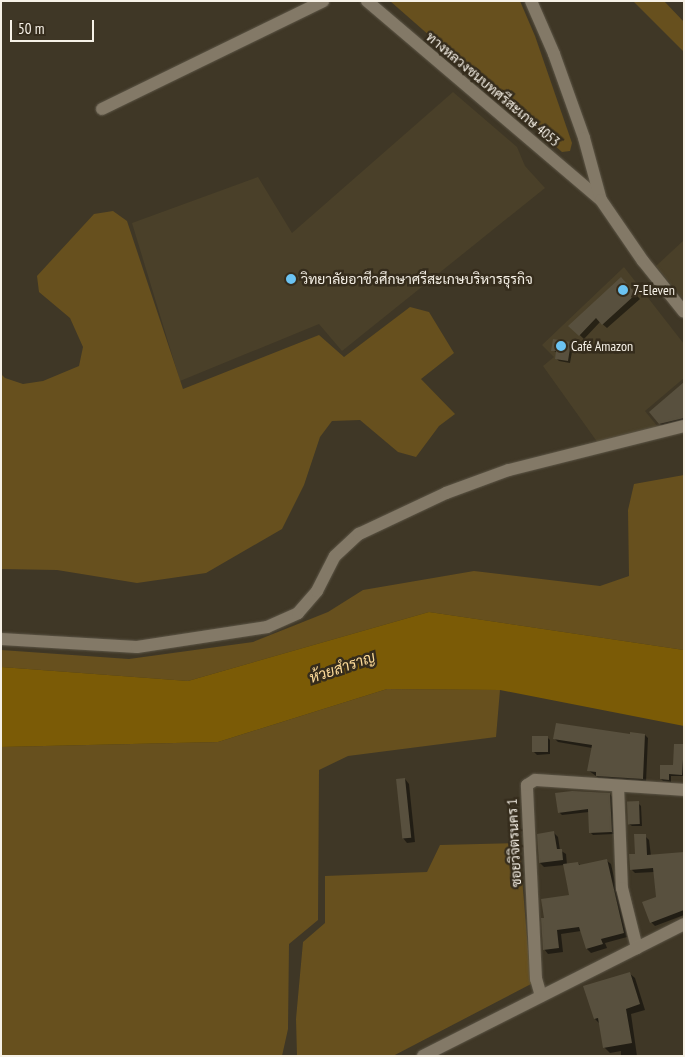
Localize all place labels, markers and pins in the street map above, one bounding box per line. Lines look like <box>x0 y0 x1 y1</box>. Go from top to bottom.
place label: วิทยาลัยอาชีวศึกษาศรีสะเกษบริหารธุรกิจ <box>301 271 533 287</box>
marker: วิทยาลัยอาชีวศึกษาศรีสะเกษบริหารธุรกิจ <box>285 273 297 285</box>
place label: 7-Eleven <box>633 282 675 298</box>
marker: 7-Eleven <box>617 284 629 296</box>
place label: Café Amazon <box>571 338 633 354</box>
marker: Café Amazon <box>555 340 567 352</box>

